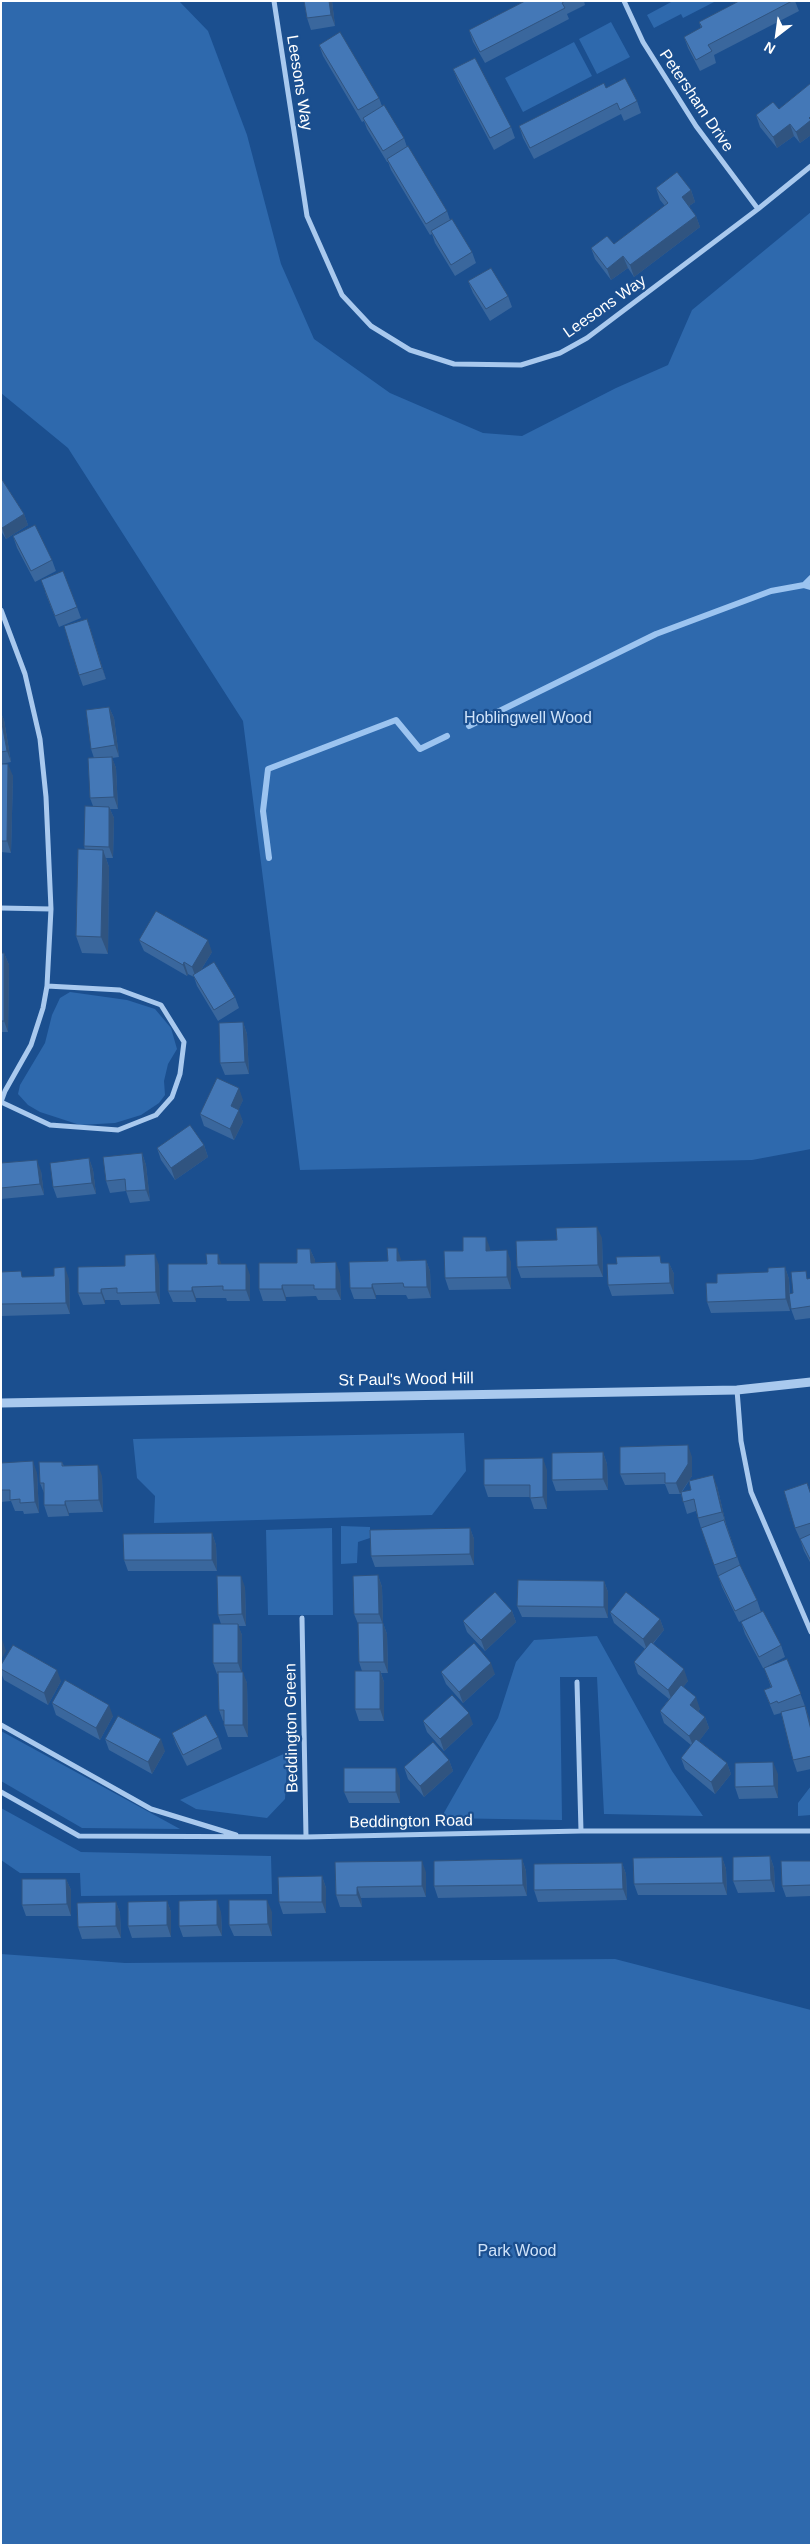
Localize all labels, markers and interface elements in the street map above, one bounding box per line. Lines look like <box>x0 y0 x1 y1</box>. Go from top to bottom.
north arrow <box>752 10 802 60</box>
street label: Leesons Way <box>282 34 316 132</box>
text: N <box>761 39 778 57</box>
street label: Petersham Drive <box>655 46 737 156</box>
street label: Leesons Way <box>560 272 650 342</box>
park label: Hoblingwell Wood <box>464 709 592 729</box>
street label: St Paul's Wood Hill <box>338 1369 474 1391</box>
street label: Beddington Green <box>281 1663 303 1793</box>
street label: Beddington Road <box>349 1811 473 1833</box>
park label: Park Wood <box>478 2242 556 2262</box>

